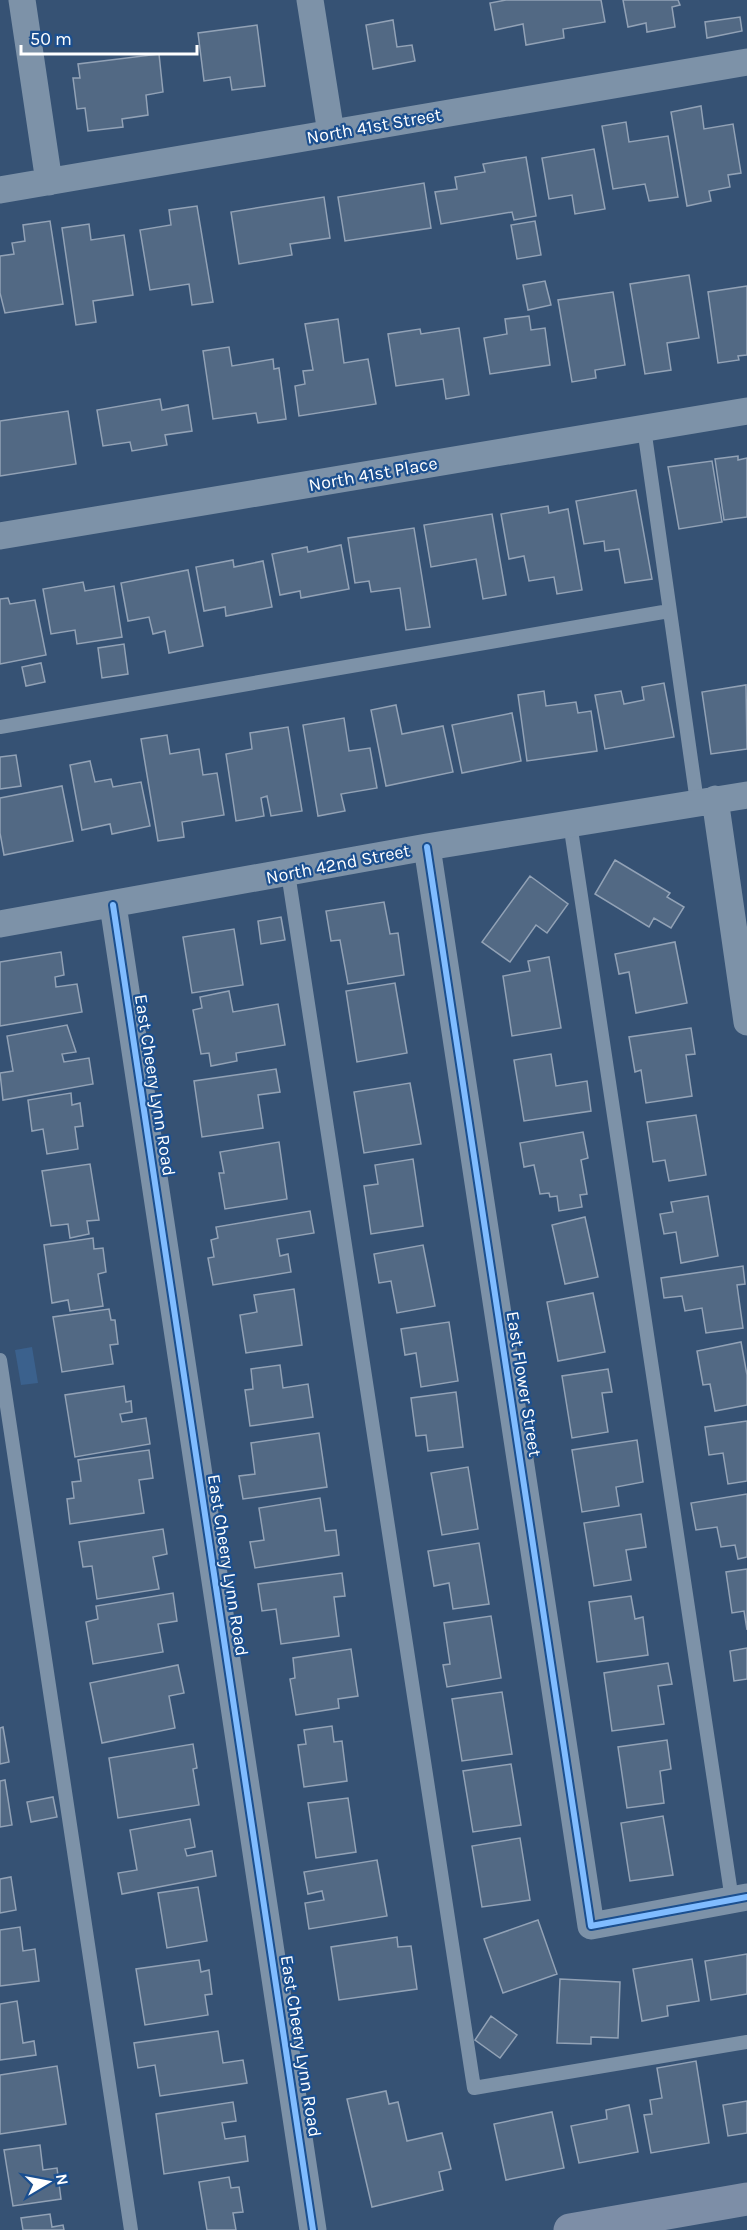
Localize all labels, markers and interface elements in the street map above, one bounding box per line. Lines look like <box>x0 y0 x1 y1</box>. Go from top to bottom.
scale bar <box>21 18 196 56</box>
text: 50 m <box>30 28 72 50</box>
street label: North 41st Street <box>305 103 443 149</box>
street label: North 41st Place <box>307 452 439 496</box>
street label: North 42nd Street <box>264 839 412 889</box>
street label: East Cheery Lynn Road <box>130 993 180 1177</box>
street label: East Flower Street <box>502 1310 546 1459</box>
street label: East Cheery Lynn Road <box>203 1473 253 1657</box>
street label: East Cheery Lynn Road <box>276 1954 326 2138</box>
north arrow <box>18 2152 78 2212</box>
text: N <box>52 2172 73 2187</box>

